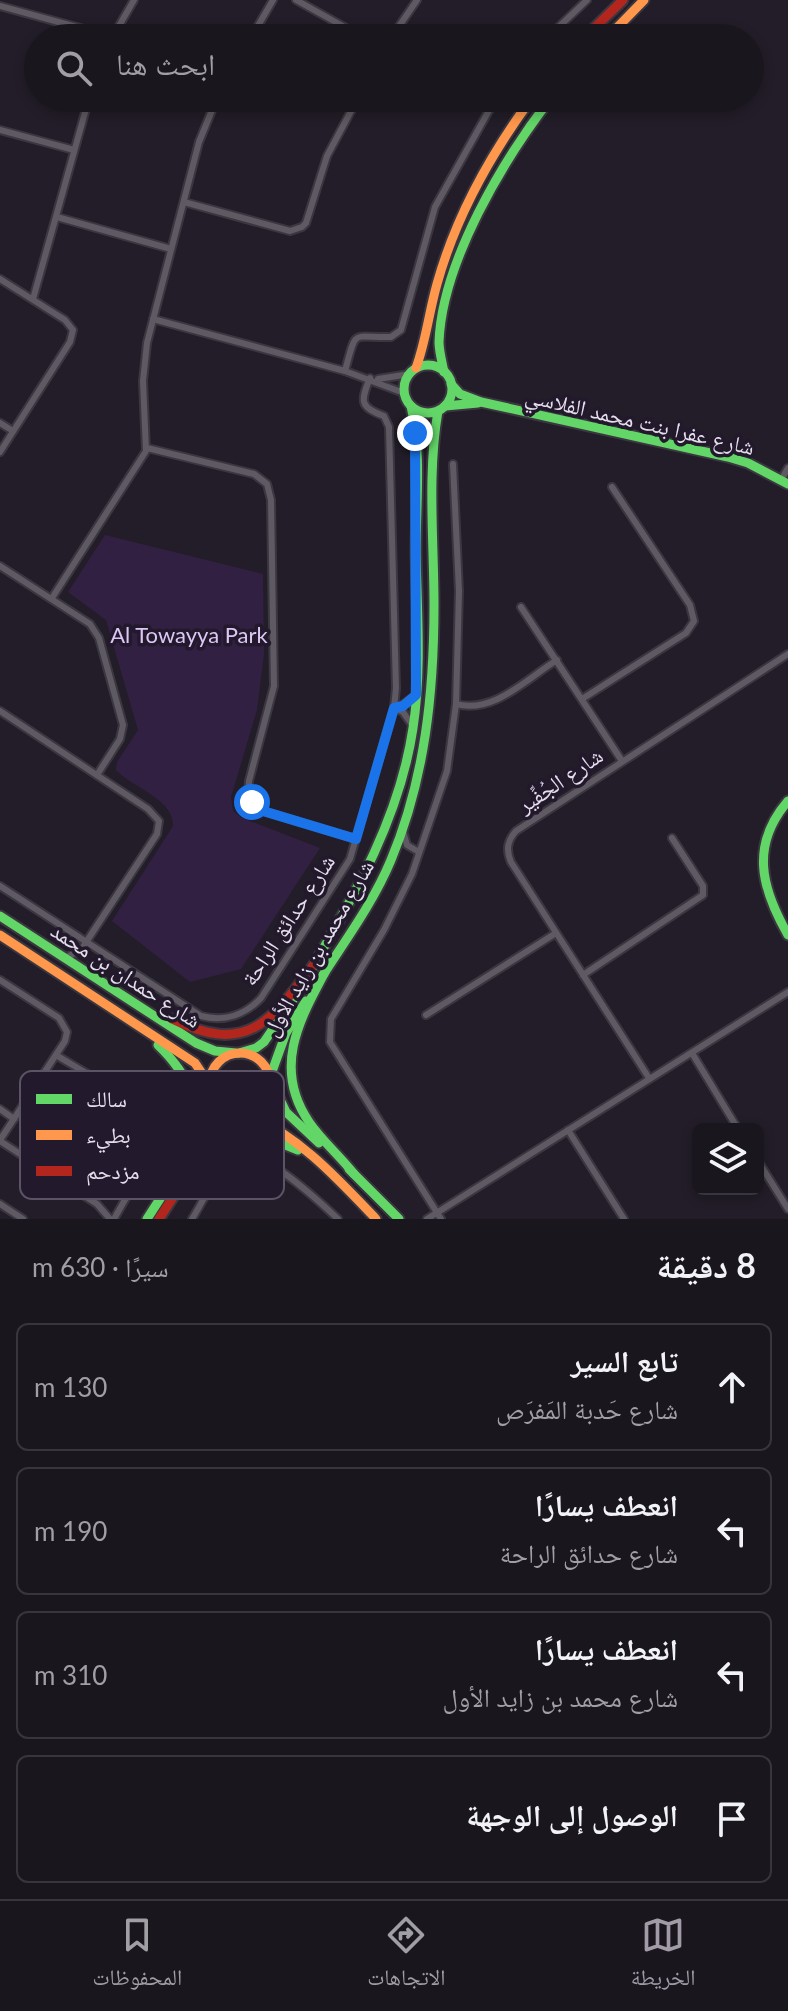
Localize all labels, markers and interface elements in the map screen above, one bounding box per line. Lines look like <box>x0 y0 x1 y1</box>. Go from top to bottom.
search box <box>24 24 764 112</box>
text: ابحث هنا <box>116 45 215 81</box>
icon: search <box>52 46 96 90</box>
street label: شارع عفرا بنت محمد الفلاسي <box>522 381 757 464</box>
route end <box>397 415 433 451</box>
park label: Al Towayya Park <box>110 621 269 648</box>
street label: شارع الجُفِّير <box>511 741 608 819</box>
route start <box>234 784 270 820</box>
street label: شارع حدائق الراحة <box>235 849 341 991</box>
street label: شارع محمد بن زايد الأول <box>256 855 380 1041</box>
street label: شارع حمدان بن محمد <box>46 916 206 1034</box>
legend <box>20 1071 284 1199</box>
text: سالك <box>86 1085 127 1112</box>
text: بطيء <box>86 1121 131 1153</box>
map controls <box>692 1123 764 1195</box>
button: layers <box>692 1123 764 1195</box>
text: مزدحم <box>86 1157 140 1186</box>
text: 8 دقيقة <box>657 1244 756 1285</box>
text: سيرًا · 630 m <box>32 1251 169 1283</box>
text: تابع السير <box>571 1342 678 1378</box>
icon: ahead <box>710 1365 754 1409</box>
text: 130 m <box>34 1371 107 1403</box>
text: شارع حَدبة المَفرَص <box>496 1393 678 1425</box>
text: انعطف يسارًا <box>535 1486 678 1522</box>
icon: left <box>710 1509 754 1553</box>
text: 190 m <box>34 1515 107 1547</box>
text: شارع حدائق الراحة <box>500 1537 678 1569</box>
text: انعطف يسارًا <box>535 1630 678 1666</box>
icon: left <box>710 1653 754 1697</box>
text: 310 m <box>34 1659 107 1691</box>
text: شارع محمد بن زايد الأول <box>443 1681 678 1713</box>
text: الوصول إلى الوجهة <box>466 1796 678 1832</box>
icon: arrive <box>710 1797 754 1841</box>
tab: المحفوظات <box>93 1913 182 1999</box>
tab: الاتجاهات <box>367 1913 445 1999</box>
tab: الخريطة <box>631 1913 695 1999</box>

